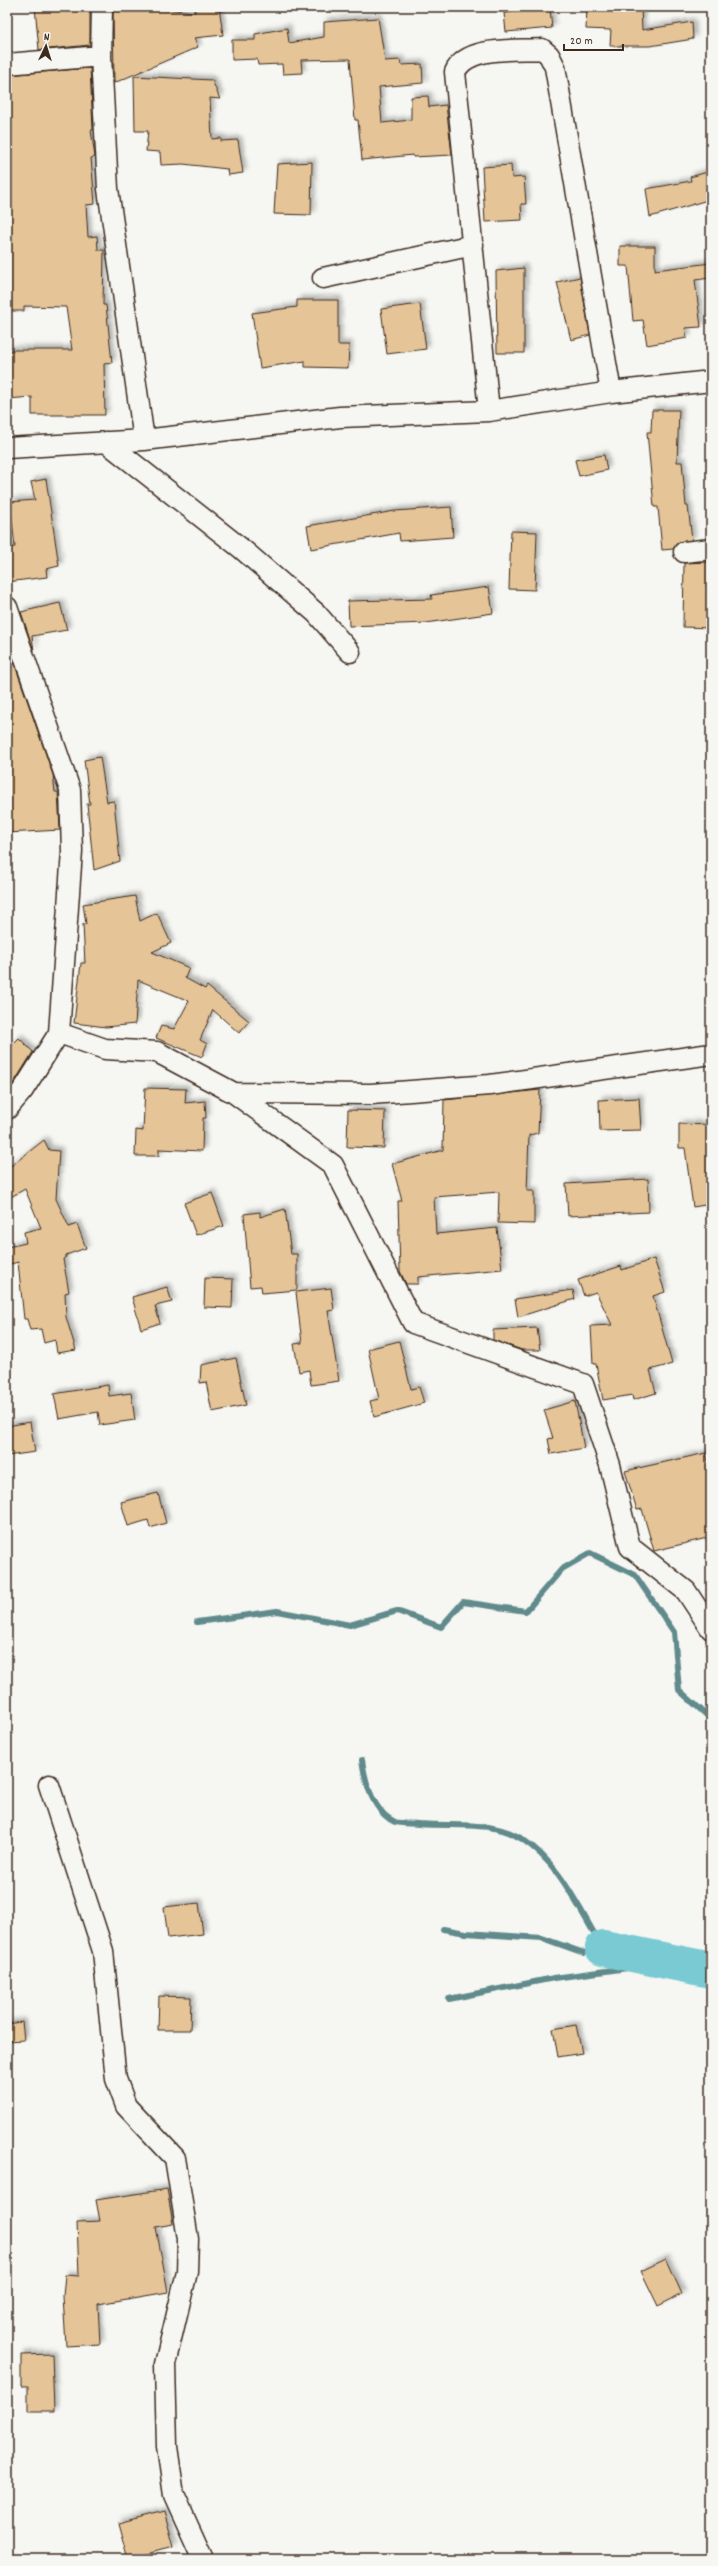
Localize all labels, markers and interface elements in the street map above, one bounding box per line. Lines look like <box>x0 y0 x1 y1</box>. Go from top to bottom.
north arrow <box>26 26 66 66</box>
scale bar <box>564 26 623 52</box>
text: N <box>43 30 50 46</box>
text: 20 m <box>570 33 593 50</box>

